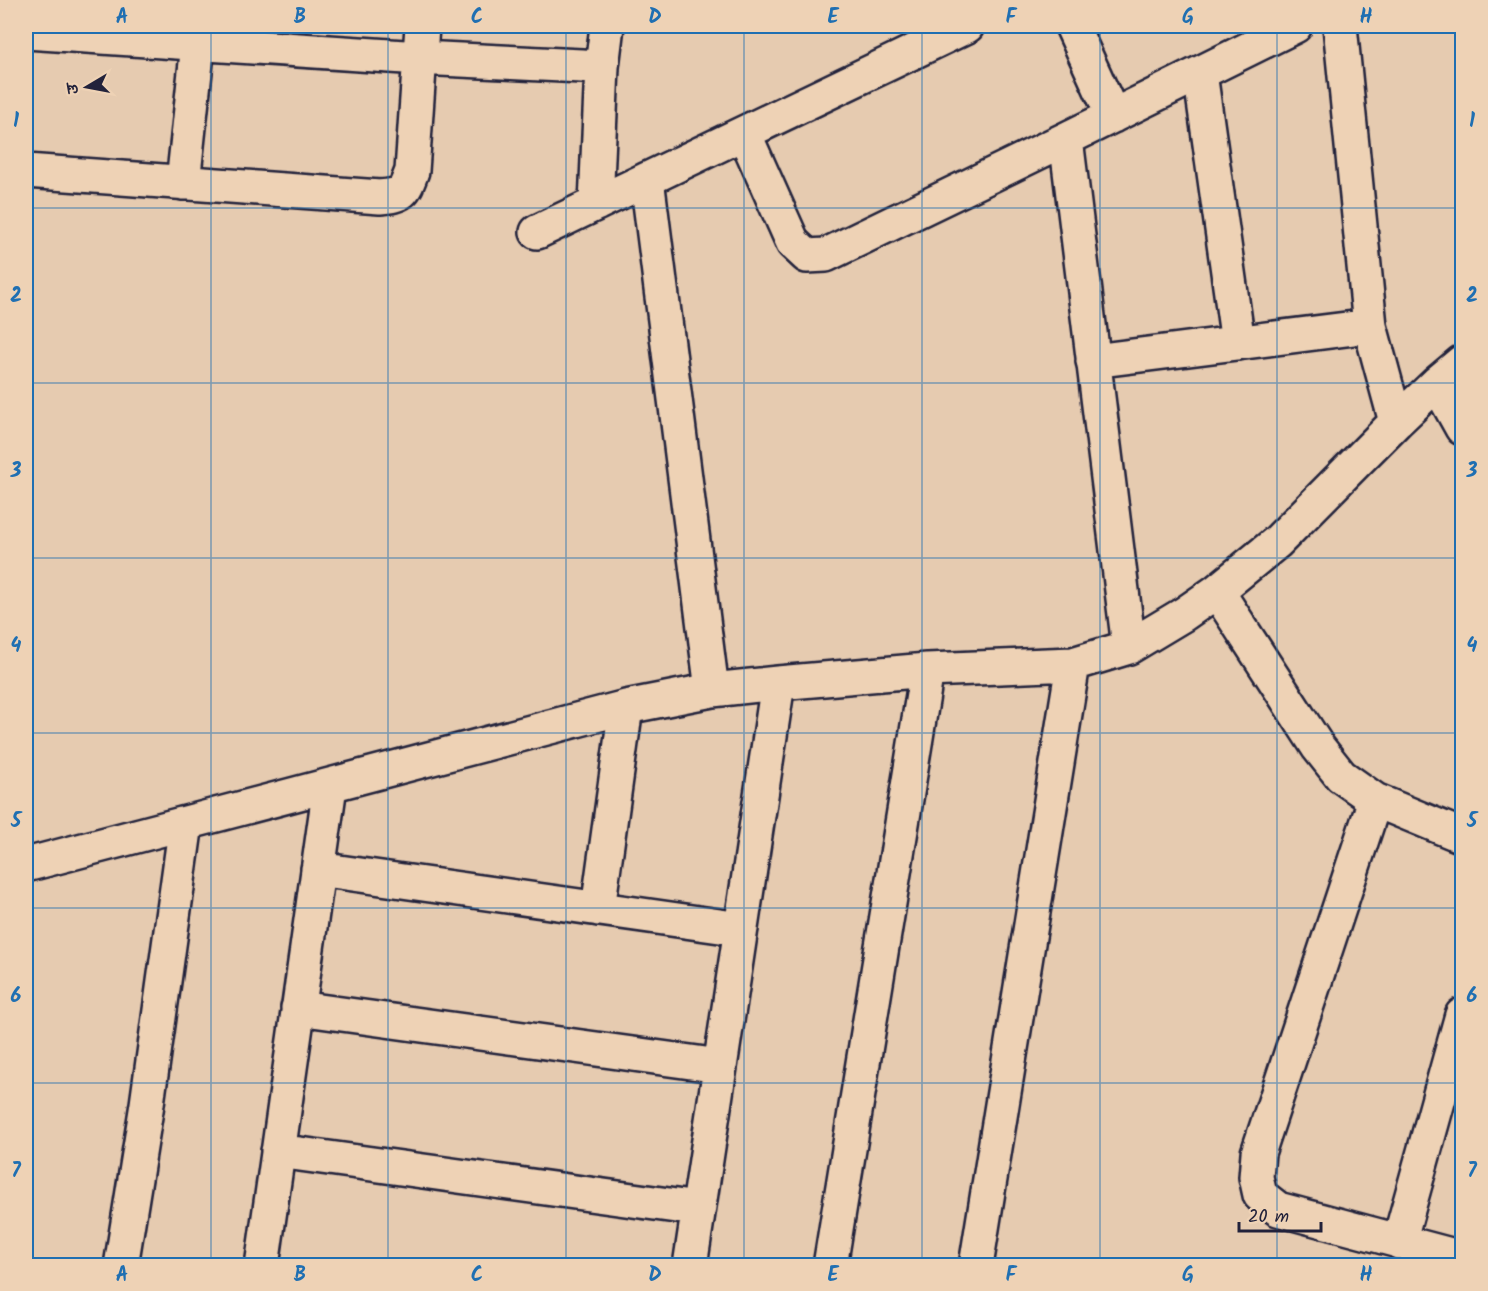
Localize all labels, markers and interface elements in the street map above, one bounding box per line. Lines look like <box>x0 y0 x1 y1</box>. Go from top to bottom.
text: A <box>116 2 128 34</box>
text: B <box>294 2 306 34</box>
text: C <box>471 2 483 34</box>
text: D <box>648 2 662 34</box>
text: E <box>827 2 839 34</box>
text: F <box>1006 2 1018 34</box>
text: G <box>1182 2 1194 34</box>
text: H <box>1359 2 1373 34</box>
north arrow <box>57 57 117 117</box>
text: उ <box>60 79 87 96</box>
text: 1 <box>13 106 19 138</box>
text: 1 <box>1469 106 1475 138</box>
text: 2 <box>10 281 22 313</box>
text: 2 <box>1466 281 1478 313</box>
text: 3 <box>10 456 22 488</box>
text: 3 <box>1466 456 1478 488</box>
text: 4 <box>11 631 22 663</box>
text: 4 <box>1467 631 1478 663</box>
text: 5 <box>10 806 23 838</box>
text: 5 <box>1466 806 1479 838</box>
text: 6 <box>11 981 22 1013</box>
text: 6 <box>1467 981 1478 1013</box>
text: 7 <box>11 1156 21 1188</box>
text: 7 <box>1467 1156 1477 1188</box>
scale bar <box>1239 1195 1322 1233</box>
text: 20 m <box>1248 1203 1289 1232</box>
text: A <box>116 1260 128 1291</box>
text: B <box>294 1260 306 1291</box>
text: C <box>471 1260 483 1291</box>
text: D <box>648 1260 662 1291</box>
text: E <box>827 1260 839 1291</box>
text: F <box>1006 1260 1018 1291</box>
text: G <box>1182 1260 1194 1291</box>
text: H <box>1359 1260 1373 1291</box>

